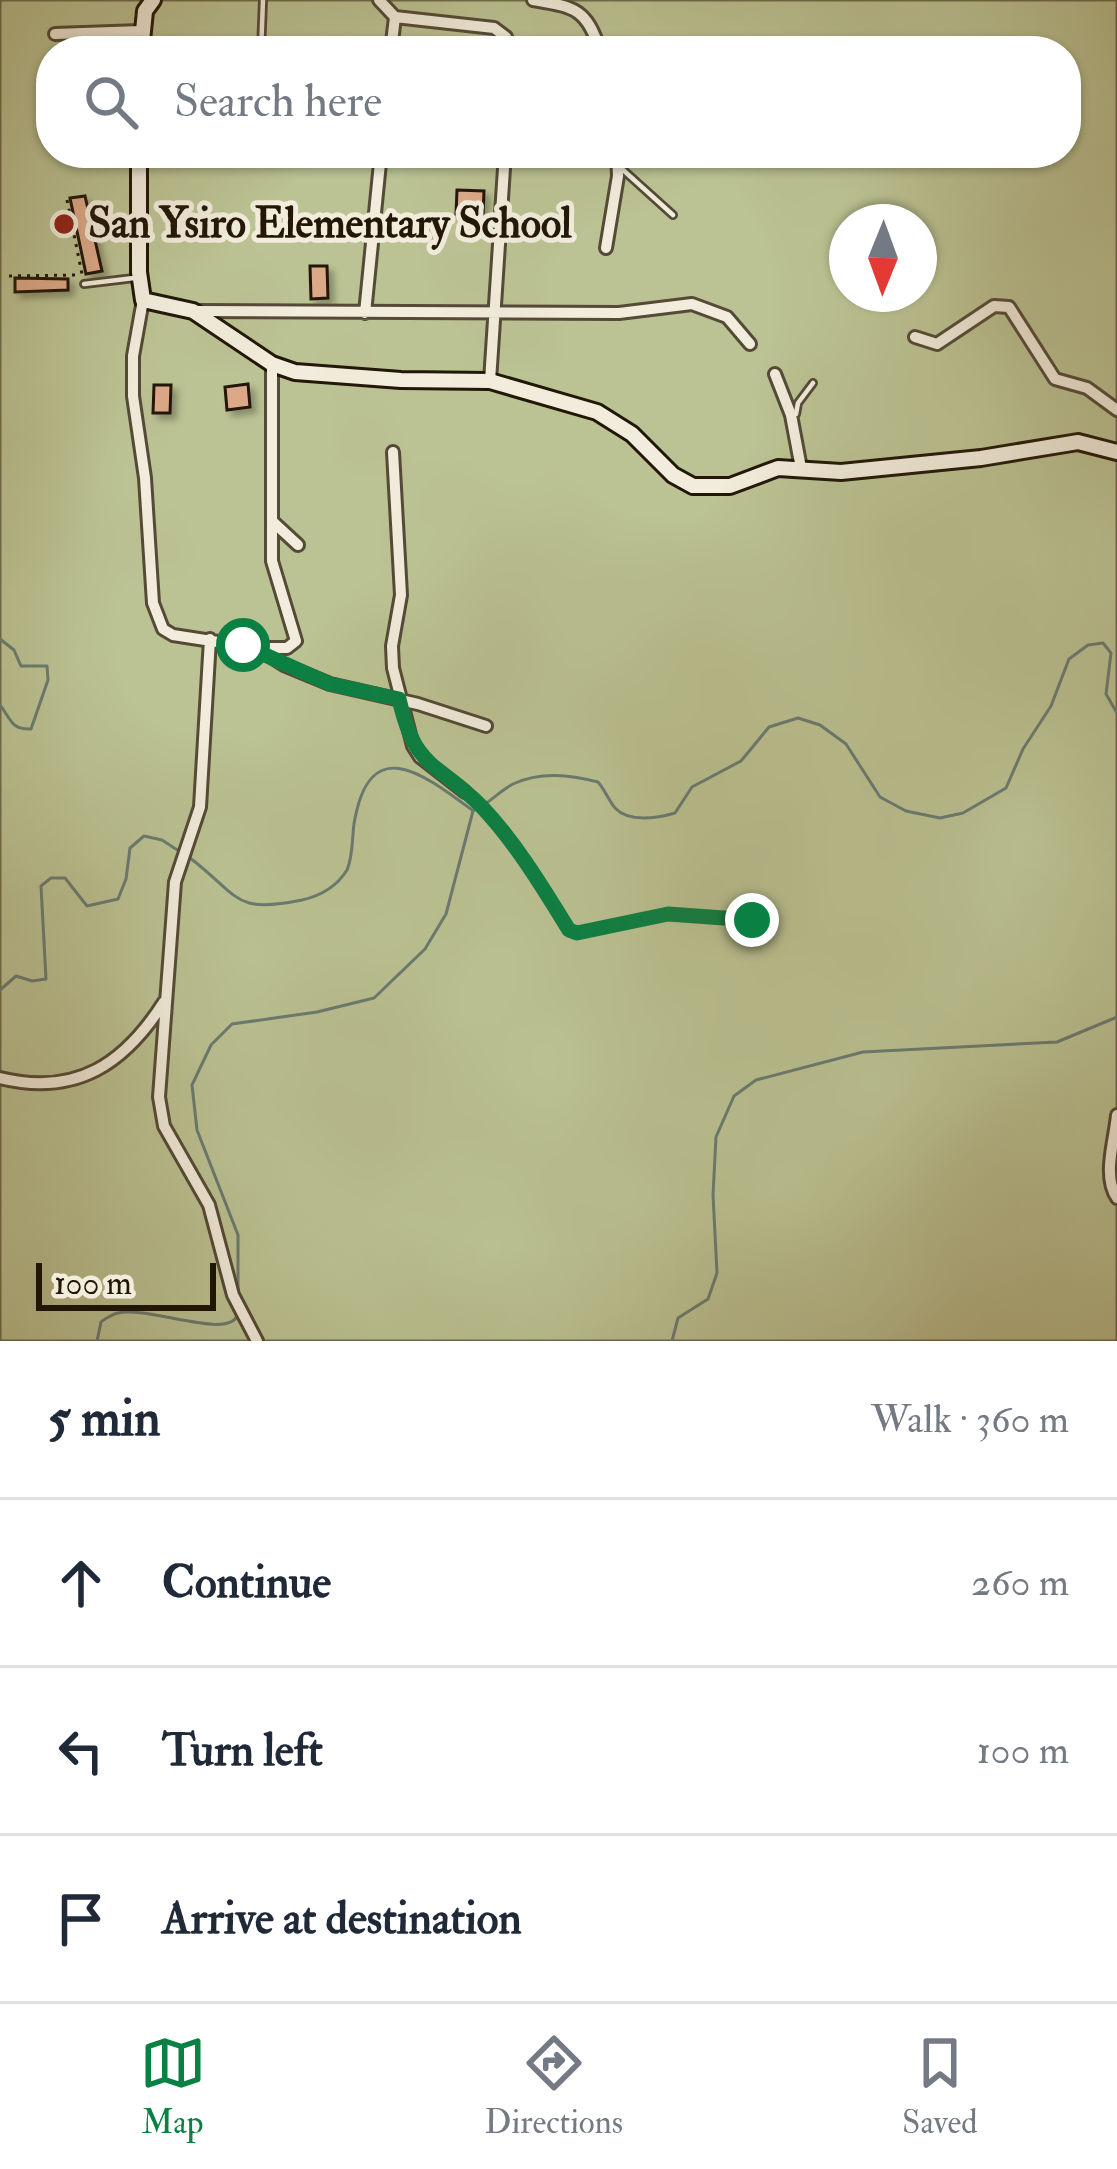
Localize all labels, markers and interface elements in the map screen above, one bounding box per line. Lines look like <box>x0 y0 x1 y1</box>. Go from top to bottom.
search box <box>36 36 1081 168</box>
icon: search <box>78 69 144 135</box>
text: Search here <box>174 74 382 130</box>
place label: San Ysiro Elementary School <box>88 198 572 251</box>
north arrow <box>829 204 937 312</box>
marker: San Ysiro Elementary School <box>51 211 77 237</box>
route start <box>216 618 270 672</box>
route end <box>725 893 779 947</box>
scale bar <box>36 1257 216 1310</box>
text: 100 m <box>54 1263 132 1304</box>
text: 5 min <box>48 1387 161 1451</box>
text: Walk · 360 m <box>871 1395 1069 1444</box>
icon: ahead <box>48 1550 114 1616</box>
text: Continue <box>162 1555 331 1611</box>
text: 260 m <box>971 1558 1069 1607</box>
icon: left <box>48 1718 114 1784</box>
text: Turn left <box>162 1723 323 1779</box>
text: 100 m <box>977 1726 1069 1775</box>
icon: arrive <box>48 1886 114 1952</box>
text: Arrive at destination <box>162 1891 522 1947</box>
tab: Map <box>140 2030 206 2143</box>
tab: Directions <box>485 2030 623 2143</box>
tab: Saved <box>902 2030 977 2143</box>

